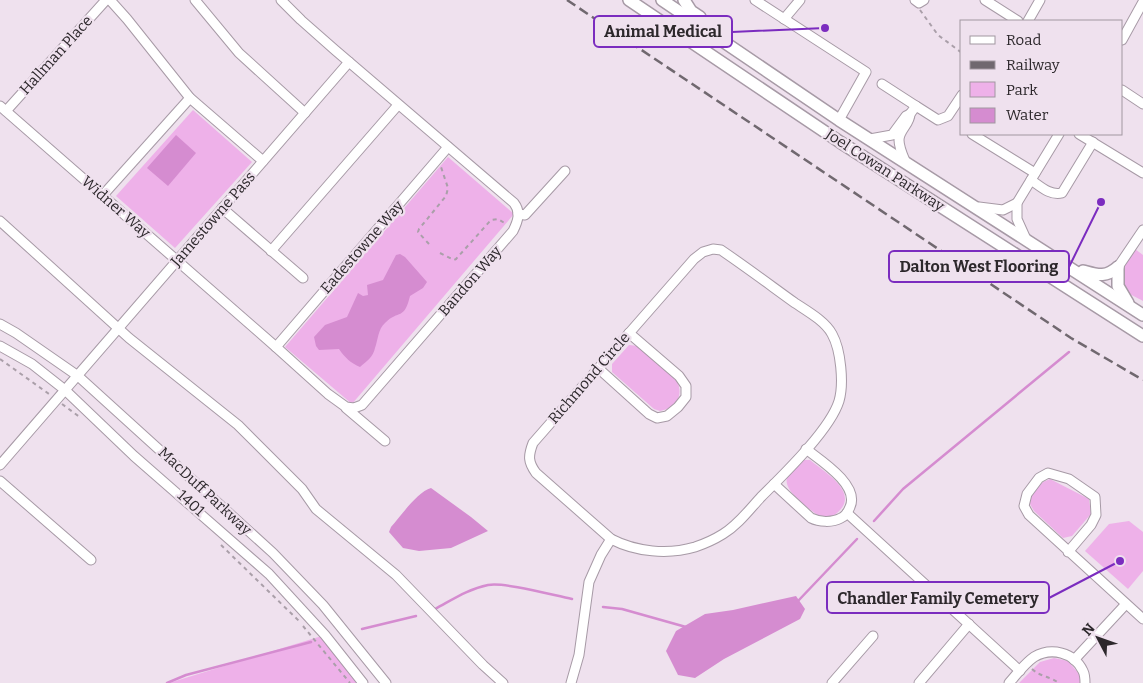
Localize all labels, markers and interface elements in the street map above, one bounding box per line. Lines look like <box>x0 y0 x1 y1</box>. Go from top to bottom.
street label: Hallman Place <box>16 12 96 98</box>
callout: Animal Medical <box>594 16 732 47</box>
legend <box>960 20 1123 135</box>
text: Animal Medical <box>604 22 722 41</box>
text: Road <box>1006 31 1041 49</box>
text: Railway <box>1006 56 1060 74</box>
text: Park <box>1006 81 1038 99</box>
text: Water <box>1006 106 1049 124</box>
street label: Joel Cowan Parkway <box>821 124 948 215</box>
street label: Jamestowne Pass <box>166 168 259 271</box>
street label: Widner Way <box>78 172 154 242</box>
street label: Eadestowne Way <box>317 197 407 297</box>
street label: Bandon Way <box>435 242 505 320</box>
callout: Dalton West Flooring <box>889 251 1069 282</box>
text: Dalton West Flooring <box>899 257 1059 276</box>
street label: Richmond Circle <box>544 329 634 427</box>
street label: MacDuff Parkway <box>155 443 255 539</box>
street label: 1401 <box>174 486 208 520</box>
callout: Chandler Family Cemetery <box>827 582 1049 613</box>
text: Chandler Family Cemetery <box>837 589 1039 608</box>
north arrow <box>1073 613 1123 663</box>
text: N <box>1079 620 1099 639</box>

